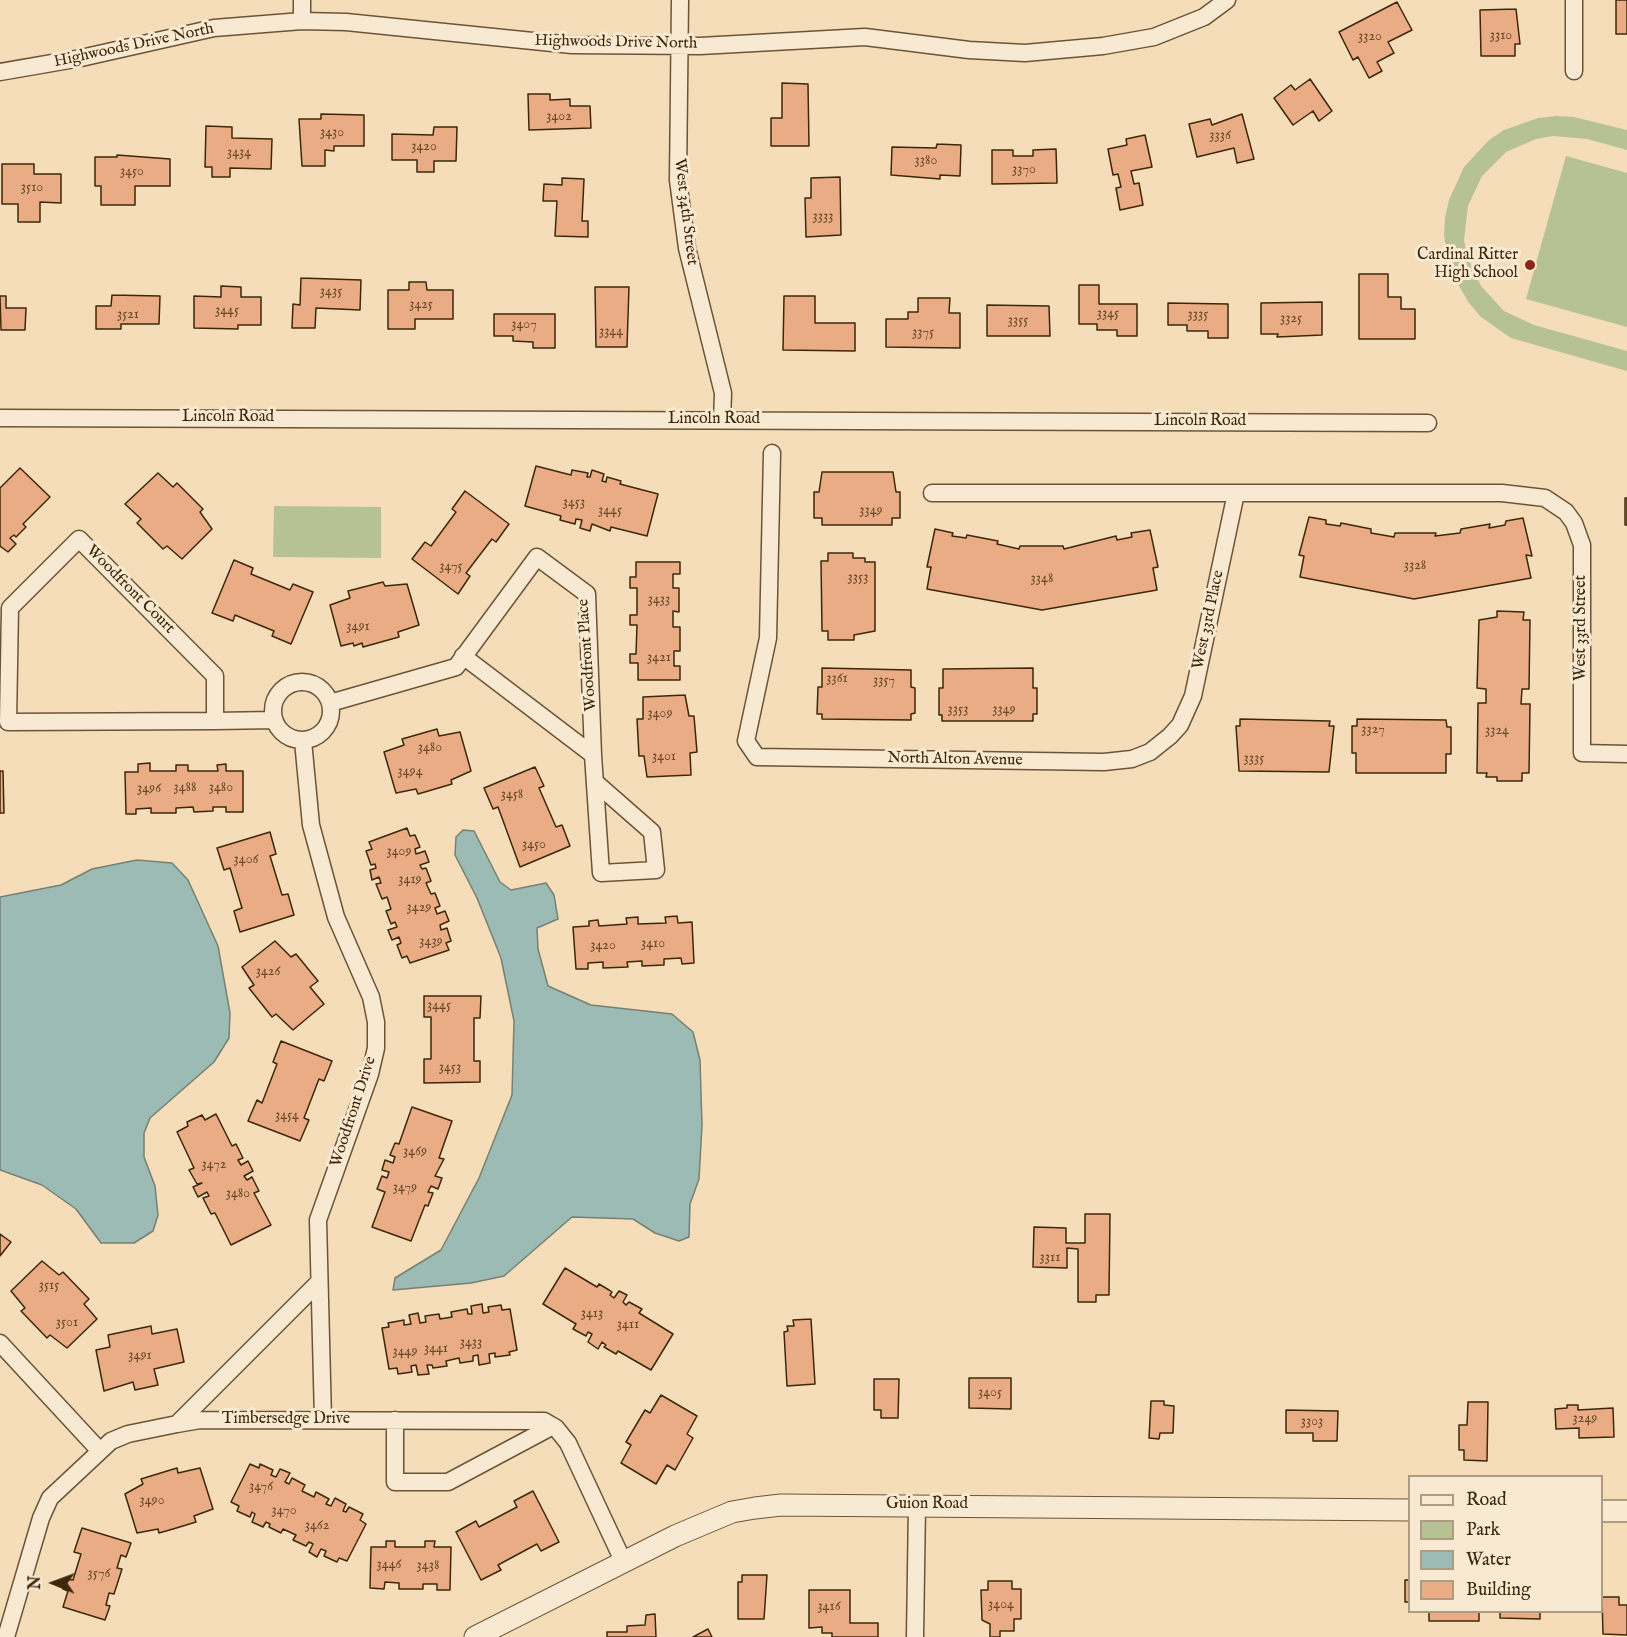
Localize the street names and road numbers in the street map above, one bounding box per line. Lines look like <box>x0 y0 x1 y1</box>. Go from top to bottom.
street label: Highwoods Drive North <box>52 20 216 72</box>
street label: Highwoods Drive North <box>534 32 698 54</box>
street label: West 34th Street <box>669 157 701 267</box>
street label: Lincoln Road <box>182 408 274 428</box>
street label: Lincoln Road <box>668 410 760 430</box>
street label: Lincoln Road <box>1154 412 1246 432</box>
street label: Woodfront Court <box>82 542 178 638</box>
street label: West 33rd Place <box>1189 569 1229 671</box>
street label: West 33rd Street <box>1572 575 1592 681</box>
street label: Woodfront Place <box>574 598 602 712</box>
street label: North Alton Avenue <box>887 749 1023 771</box>
street label: Woodfront Drive <box>327 1054 381 1170</box>
street label: Timbersedge Drive <box>222 1410 350 1430</box>
street label: Guion Road <box>886 1495 968 1515</box>

